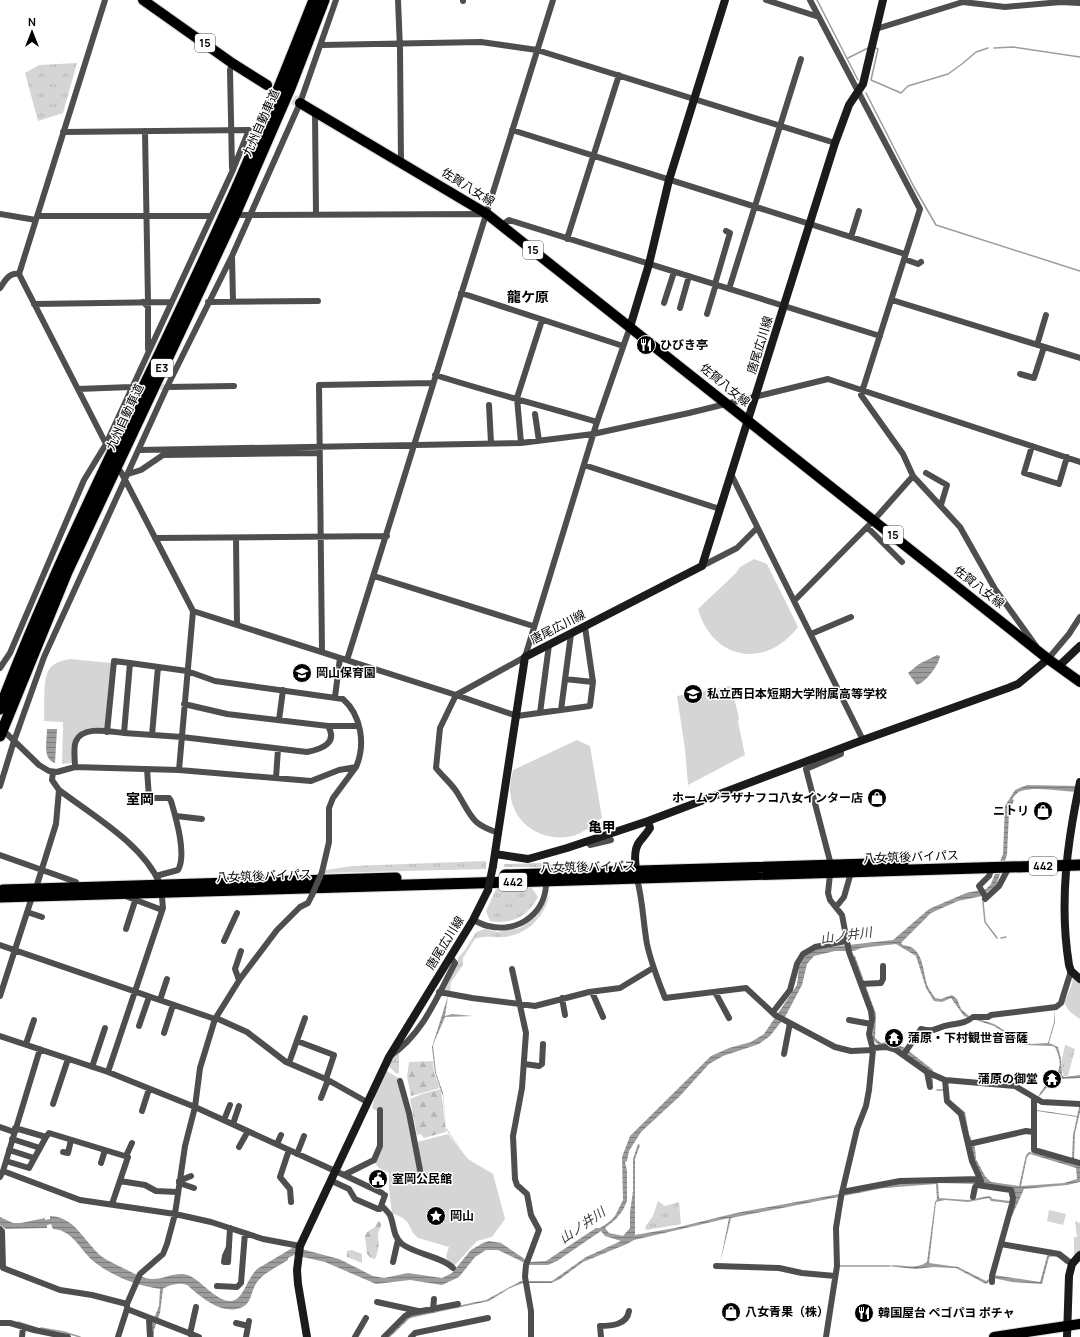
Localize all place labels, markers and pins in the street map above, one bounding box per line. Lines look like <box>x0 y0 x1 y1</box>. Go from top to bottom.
restaurant icon: ひびき亭 <box>635 334 657 356</box>
place label: ひびき亭 <box>660 336 708 353</box>
school or university icon: 岡山保育園 <box>291 662 313 684</box>
place label: 岡山保育園 <box>316 664 376 681</box>
school or university icon: 私立西日本短期大学附属高等学校 <box>682 683 704 705</box>
place label: 私立西日本短期大学附属高等学校 <box>707 685 887 702</box>
shop icon: ホームプラザナフコ八女インター店 <box>866 787 888 809</box>
place label: ホームプラザナフコ八女インター店 <box>672 789 863 806</box>
shop icon: ニトリ <box>1032 800 1054 822</box>
place label: ニトリ <box>993 802 1029 819</box>
temple icon: 蒲原・下村観世音菩薩 <box>883 1027 905 1049</box>
place label: 蒲原・下村観世音菩薩 <box>908 1029 1028 1046</box>
temple icon: 蒲原の御堂 <box>1041 1068 1063 1090</box>
place label: 蒲原の御堂 <box>978 1070 1038 1087</box>
public building icon: 室岡公民館 <box>367 1168 389 1190</box>
place label: 室岡公民館 <box>392 1170 452 1187</box>
place icon: 岡山 <box>425 1205 447 1227</box>
place label: 岡山 <box>450 1207 474 1224</box>
shop icon: 八女青果（株） <box>720 1301 742 1323</box>
restaurant icon: 韓国屋台 ペゴパヨ ポチャ <box>853 1302 875 1324</box>
place label: 八女青果（株） <box>745 1303 829 1320</box>
place label: 韓国屋台 ペゴパヨ ポチャ <box>878 1304 1015 1321</box>

